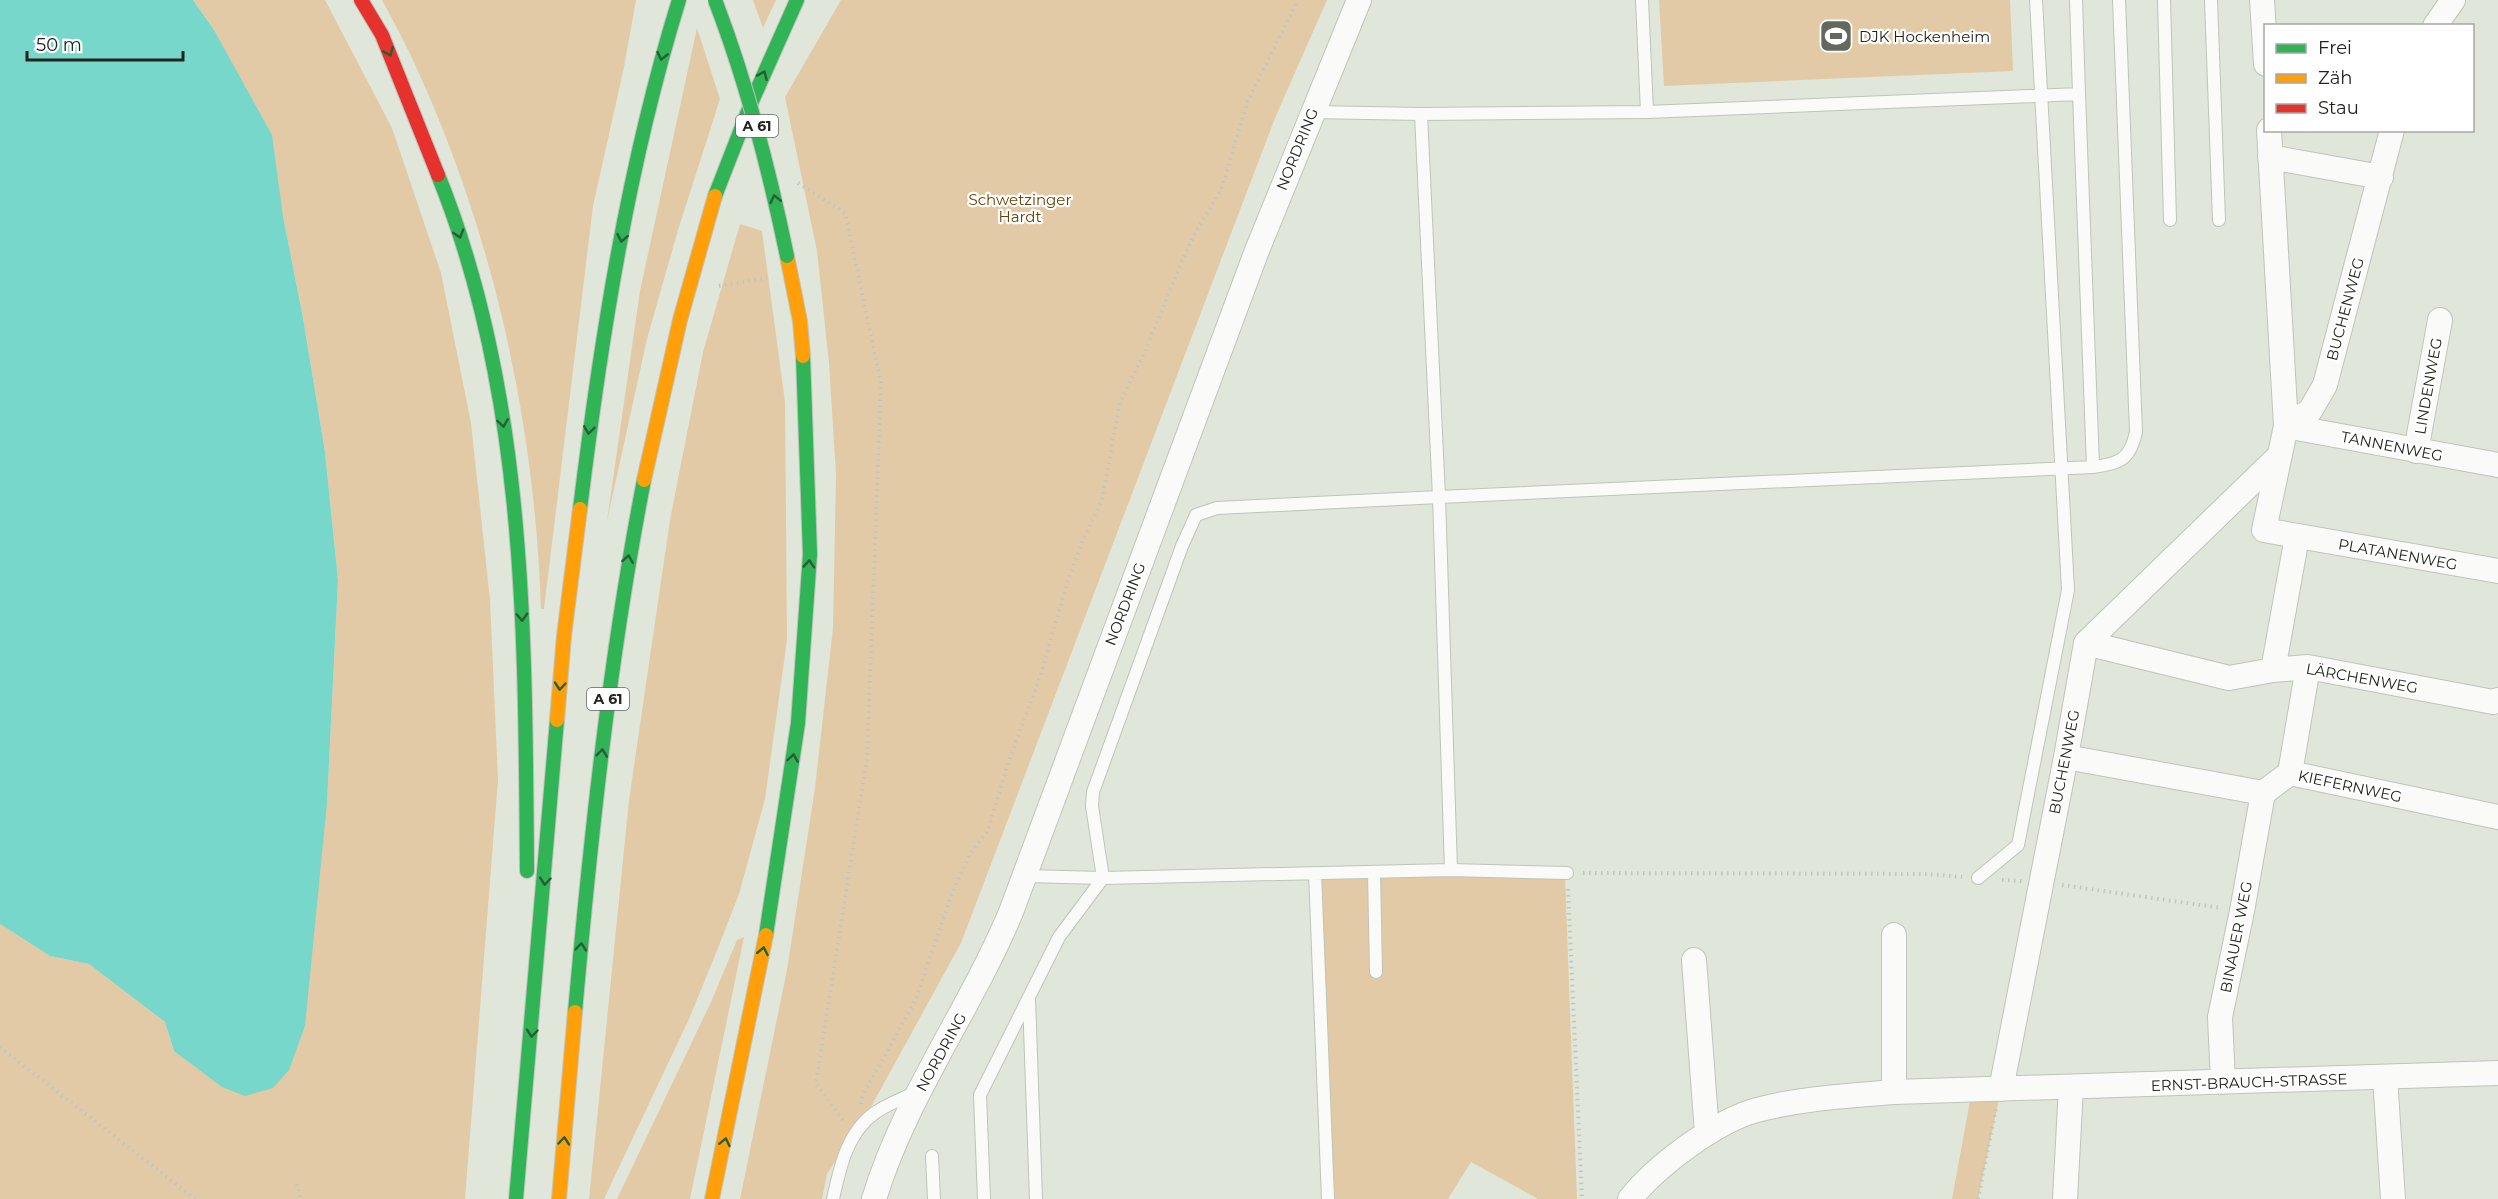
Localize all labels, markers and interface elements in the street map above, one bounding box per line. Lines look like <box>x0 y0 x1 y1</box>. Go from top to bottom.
sports icon: DJK Hockenheim <box>1818 18 1854 54</box>
scale bar <box>27 24 183 62</box>
legend <box>2264 24 2474 132</box>
place label: DJK Hockenheim <box>1859 27 1990 46</box>
text: 50 m <box>36 34 82 56</box>
text: Frei <box>2318 37 2352 59</box>
one-way arrow <box>382 45 394 56</box>
one-way arrow <box>657 51 670 61</box>
text: Zäh <box>2318 67 2353 89</box>
one-way arrow <box>756 70 768 81</box>
text: Stau <box>2318 97 2359 119</box>
street label: NORDRING <box>1272 105 1322 193</box>
road number: A 61 <box>736 115 778 137</box>
park label: Schwetzinger Hardt <box>969 190 1071 226</box>
one-way arrow <box>770 194 783 204</box>
one-way arrow <box>452 228 464 238</box>
one-way arrow <box>616 232 629 242</box>
street label: BUCHENWEG <box>2322 255 2368 363</box>
street label: LINDENWEG <box>2410 336 2446 436</box>
one-way arrow <box>496 419 508 428</box>
one-way arrow <box>584 425 596 434</box>
street label: TANNENWEG <box>2339 427 2445 465</box>
street label: PLATANENWEG <box>2337 534 2459 574</box>
one-way arrow <box>621 555 634 565</box>
one-way arrow <box>802 559 815 568</box>
street label: NORDRING <box>1101 560 1149 648</box>
one-way arrow <box>516 613 529 622</box>
street label: LÄRCHENWEG <box>2305 659 2419 697</box>
one-way arrow <box>554 682 567 691</box>
road number: A 61 <box>587 688 629 710</box>
street label: BUCHENWEG <box>2045 708 2083 816</box>
one-way arrow <box>595 748 607 757</box>
one-way arrow <box>787 754 799 763</box>
street label: KIEFERNWEG <box>2296 766 2404 806</box>
one-way arrow <box>538 876 551 885</box>
street label: BINAUER WEG <box>2216 880 2256 994</box>
one-way arrow <box>574 942 587 951</box>
one-way arrow <box>756 946 769 956</box>
street label: NORDRING <box>912 1009 970 1095</box>
one-way arrow <box>526 1028 539 1037</box>
street label: ERNST-BRAUCH-STRASSE <box>2150 1069 2348 1095</box>
one-way arrow <box>557 1136 570 1145</box>
one-way arrow <box>718 1137 731 1147</box>

